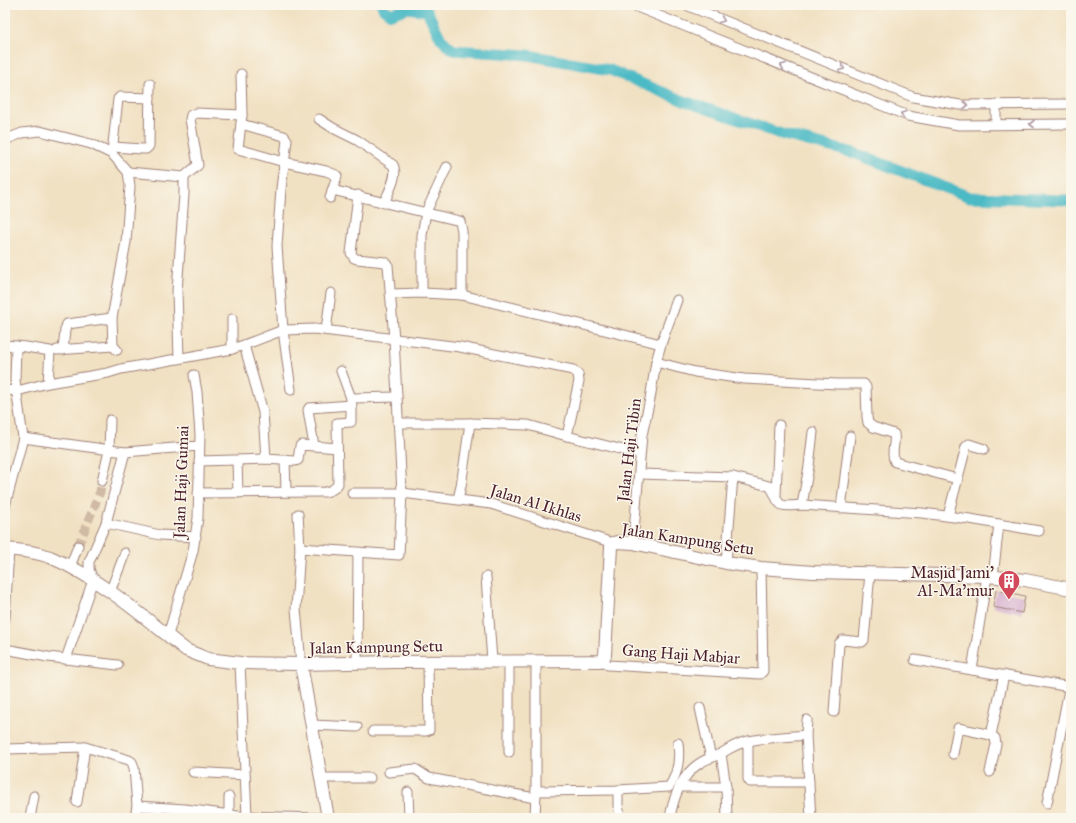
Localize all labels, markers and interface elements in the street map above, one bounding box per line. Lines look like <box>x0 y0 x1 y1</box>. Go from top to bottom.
one-way arrow <box>718 15 725 23</box>
one-way arrow <box>779 62 786 70</box>
one-way arrow <box>839 64 846 72</box>
one-way arrow <box>963 101 969 109</box>
one-way arrow <box>900 110 907 119</box>
one-way arrow <box>1029 120 1035 128</box>
street label: Jalan Haji Tibin <box>613 397 646 505</box>
street label: Jalan Haji Gumai <box>169 425 193 541</box>
street label: Jalan Al Ikhlas <box>486 479 584 527</box>
street label: Jalan Kampung Setu <box>618 519 756 560</box>
place label: Masjid Jami' Al-Ma'mur <box>911 563 994 600</box>
building icon: Masjid Jami' Al-Ma'mur <box>996 568 1022 601</box>
street label: Jalan Kampung Setu <box>307 636 444 659</box>
street label: Gang Haji Mabjar <box>621 640 741 669</box>

